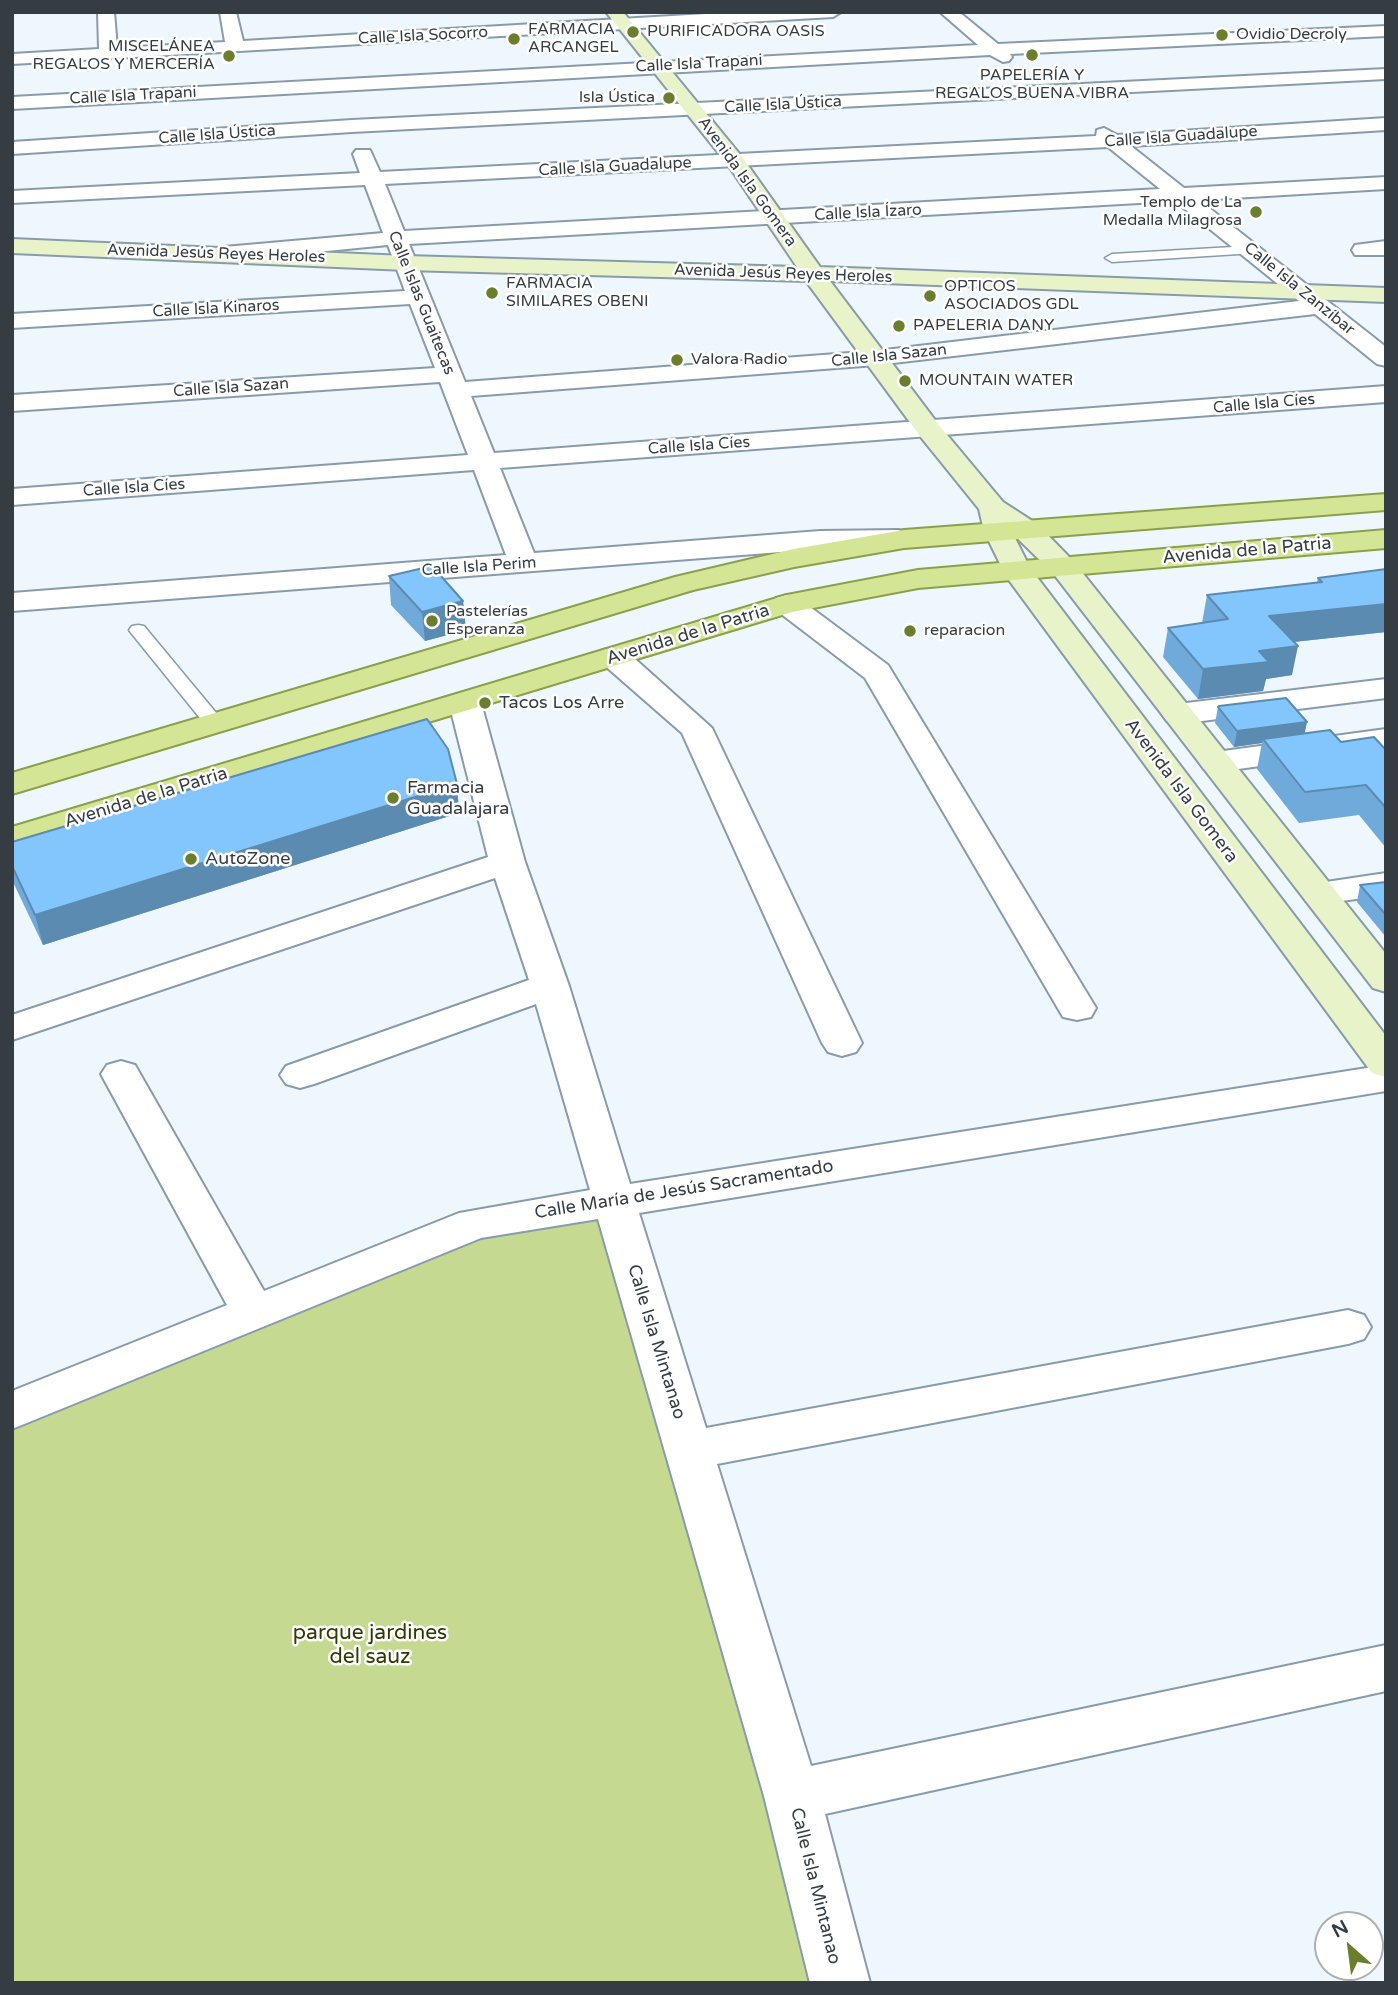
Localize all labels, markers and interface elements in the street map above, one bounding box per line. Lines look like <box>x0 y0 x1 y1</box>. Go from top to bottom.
place label: FARMACIA ARCANGEL <box>528 20 619 58</box>
place label: PURIFICADORA OASIS <box>647 22 825 42</box>
street label: Calle Isla Socorro <box>358 23 488 49</box>
marker: PURIFICADORA OASIS <box>625 24 641 40</box>
place label: Ovidio Decroly <box>1236 25 1347 45</box>
marker: Ovidio Decroly <box>1214 27 1230 43</box>
marker: FARMACIA ARCANGEL <box>506 31 522 47</box>
place label: MISCELÁNEA REGALOS Y MERCERÍA <box>33 37 215 75</box>
marker: PAPELERÍA Y REGALOS BUENA VIBRA <box>1024 47 1040 63</box>
marker: MISCELÁNEA REGALOS Y MERCERÍA <box>221 48 237 64</box>
street label: Calle Isla Trapani <box>635 51 763 77</box>
place label: PAPELERÍA Y REGALOS BUENA VIBRA <box>935 66 1129 104</box>
street label: Calle Isla Trapani <box>69 83 197 109</box>
place label: Isla Ústica <box>579 88 655 108</box>
marker: Isla Ústica <box>661 90 677 106</box>
street label: Calle Isla Ústica <box>724 92 842 118</box>
street label: Avenida Isla Gomera <box>693 113 801 251</box>
street label: Calle Isla Ústica <box>158 121 276 149</box>
street label: Calle Isla Guadalupe <box>1104 122 1258 152</box>
street label: Calle Isla Guadalupe <box>538 153 692 181</box>
place label: Templo de La Medalla Milagrosa <box>1103 193 1242 231</box>
street label: Calle Isla Ízaro <box>814 201 922 225</box>
marker: Templo de La Medalla Milagrosa <box>1248 204 1264 220</box>
street label: Calle Islas Guaitecas <box>383 228 459 378</box>
street label: Calle Isla Zanzíbar <box>1240 239 1358 339</box>
street label: Avenida Jesús Reyes Heroles <box>106 241 326 267</box>
street label: Avenida Jesús Reyes Heroles <box>673 261 893 287</box>
place label: FARMACIA SIMILARES OBENI <box>506 274 649 312</box>
place label: OPTICOS ASOCIADOS GDL <box>944 277 1079 315</box>
marker: FARMACIA SIMILARES OBENI <box>484 285 500 301</box>
marker: OPTICOS ASOCIADOS GDL <box>922 288 938 304</box>
street label: Calle Isla Kinaros <box>152 296 280 322</box>
place label: PAPELERIA DANY <box>913 316 1054 336</box>
marker: PAPELERIA DANY <box>891 318 907 334</box>
street label: Calle Isla Sazan <box>830 340 948 372</box>
place label: Valora Radio <box>691 350 787 370</box>
marker: Valora Radio <box>669 352 685 368</box>
place label: MOUNTAIN WATER <box>919 371 1073 391</box>
marker: MOUNTAIN WATER <box>897 373 913 389</box>
street label: Calle Isla Sazan <box>172 374 290 402</box>
street label: Calle Isla Cíes <box>1212 390 1316 418</box>
street label: Calle Isla Cíes <box>647 433 751 459</box>
street label: Calle Isla Cíes <box>82 475 186 501</box>
street label: Avenida de la Patria <box>1162 533 1332 569</box>
street label: Calle Isla Perim <box>421 553 537 581</box>
street label: Avenida de la Patria <box>604 600 772 670</box>
place label: Pastelerías Esperanza <box>446 602 528 640</box>
marker: Pastelerías Esperanza <box>424 613 440 629</box>
place label: reparacion <box>924 621 1005 641</box>
marker: reparacion <box>902 623 918 639</box>
place label: Tacos Los Arre <box>499 692 624 714</box>
marker: Tacos Los Arre <box>477 695 493 711</box>
street label: Avenida Isla Gomera <box>1120 715 1242 867</box>
street label: Avenida de la Patria <box>62 763 230 833</box>
place label: Farmacia Guadalajara <box>407 777 509 820</box>
marker: Farmacia Guadalajara <box>385 790 401 806</box>
place label: AutoZone <box>205 848 290 870</box>
marker: AutoZone <box>183 851 199 867</box>
street label: Calle María de Jesús Sacramentado <box>533 1156 835 1224</box>
street label: Calle Isla Mintanao <box>622 1262 690 1422</box>
park label: parque jardines del sauz <box>293 1620 447 1670</box>
street label: Calle Isla Mintanao <box>785 1805 845 1967</box>
north arrow <box>1314 1911 1384 1981</box>
text: N <box>1328 1916 1352 1943</box>

